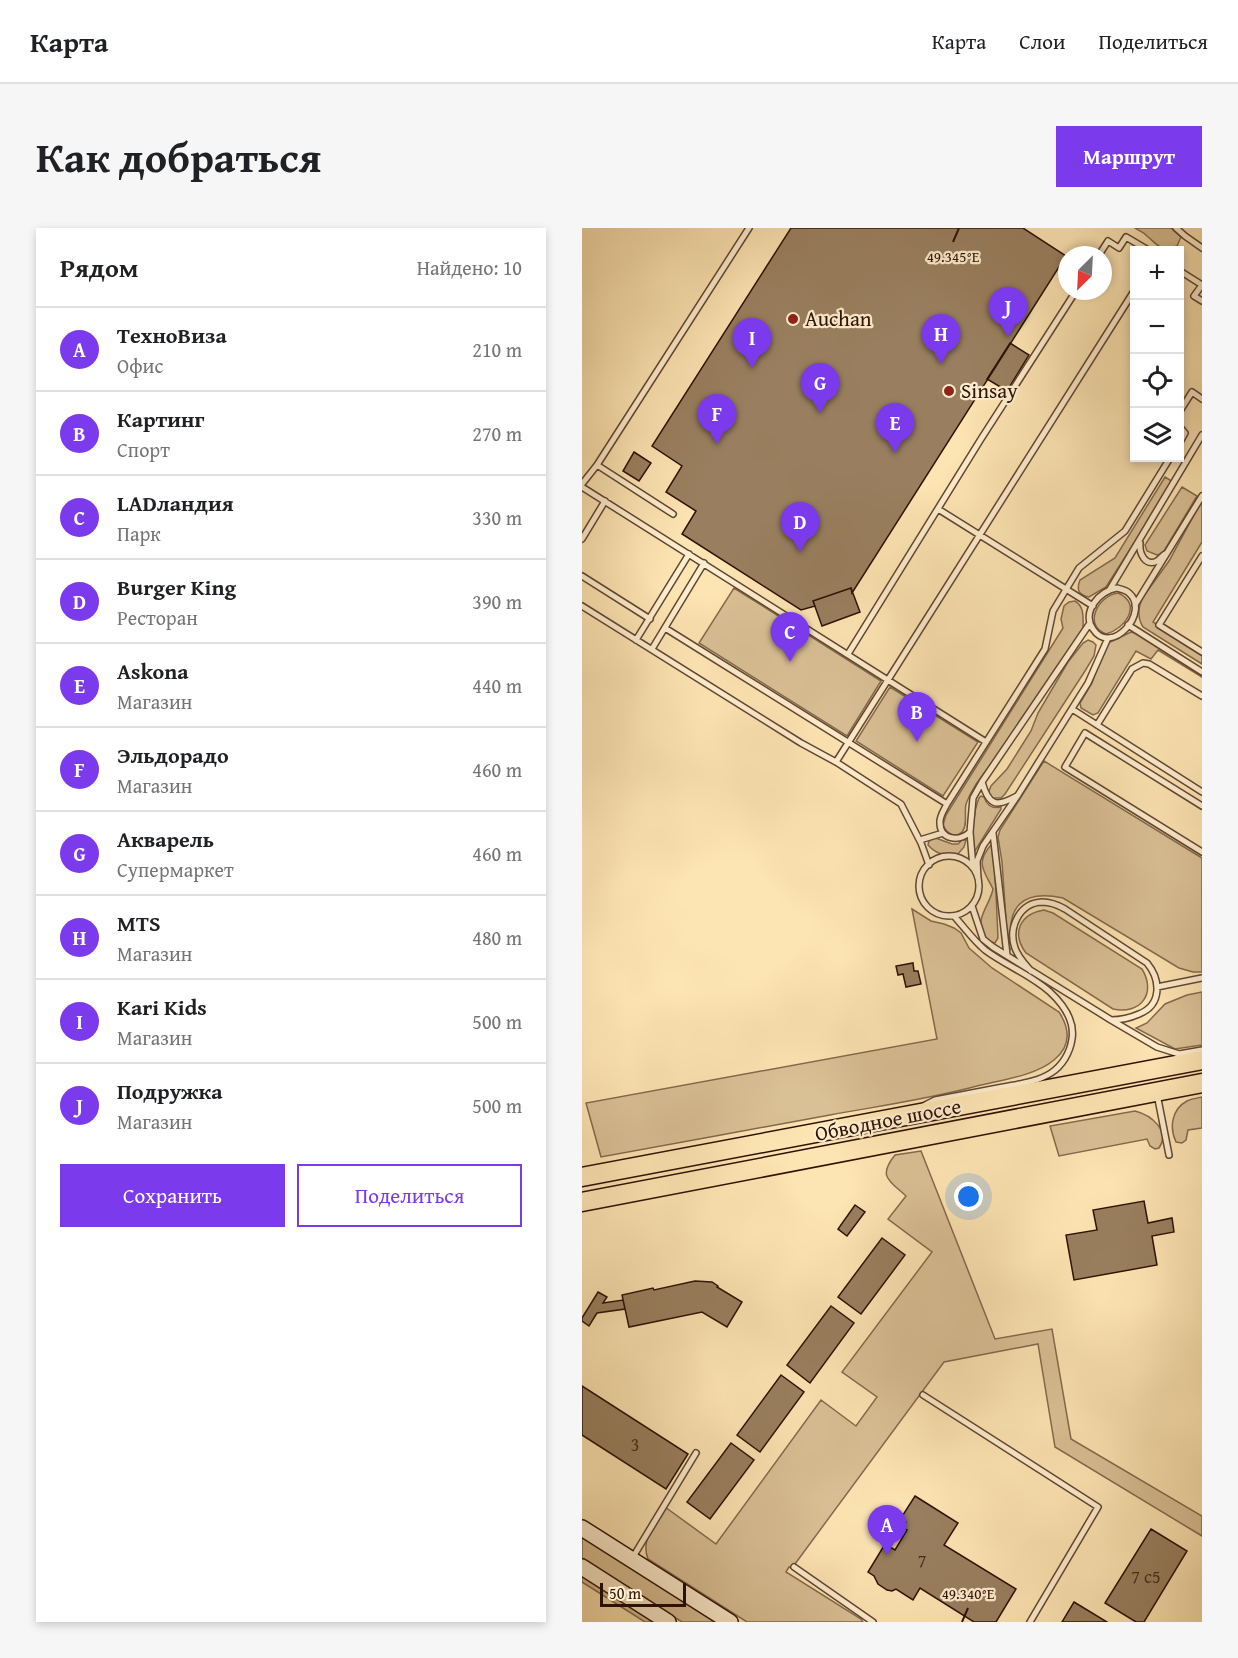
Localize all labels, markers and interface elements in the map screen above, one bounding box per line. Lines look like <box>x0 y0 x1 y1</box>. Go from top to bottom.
text: Карта <box>30 21 108 62</box>
text: Карта <box>932 26 986 57</box>
text: Слои <box>1019 26 1065 57</box>
text: Поделиться <box>1098 26 1208 57</box>
text: Как добраться <box>36 126 321 187</box>
button: Маршрут <box>1056 126 1202 187</box>
text: 49.345°E <box>927 246 980 267</box>
north arrow <box>1058 246 1112 300</box>
map controls <box>1130 246 1184 462</box>
button: + <box>1130 246 1184 300</box>
text: Рядом <box>60 248 138 287</box>
text: Найдено: 10 <box>417 253 522 282</box>
pin: J <box>988 288 1028 337</box>
button: − <box>1130 300 1184 354</box>
place label: Auchan <box>805 303 872 334</box>
marker: Auchan <box>786 312 800 326</box>
pin: H <box>922 314 960 364</box>
pin: I <box>732 318 772 368</box>
text: ТехноВиза <box>117 319 227 351</box>
text: A <box>73 335 86 364</box>
text: 210 m <box>472 335 522 364</box>
text: Офис <box>117 351 163 380</box>
button: locate <box>1130 354 1184 408</box>
pin: G <box>800 364 840 413</box>
place label: Sinsay <box>961 375 1018 406</box>
marker: Sinsay <box>942 384 956 398</box>
pin: F <box>698 394 736 444</box>
text: Картинг <box>117 403 204 435</box>
pin: E <box>876 404 914 453</box>
button: layers <box>1130 408 1184 462</box>
text: B <box>73 419 86 448</box>
text: 270 m <box>472 419 522 448</box>
text: Спорт <box>117 435 170 464</box>
text: LADландия <box>117 487 234 519</box>
pin: D <box>780 502 820 552</box>
text: C <box>74 503 85 532</box>
text: 330 m <box>472 503 522 532</box>
text: Парк <box>117 519 161 548</box>
text: Burger King <box>117 571 236 603</box>
text: D <box>73 587 86 616</box>
text: 390 m <box>472 587 522 616</box>
text: Ресторан <box>117 603 198 632</box>
pin: C <box>770 612 810 662</box>
text: Askona <box>117 655 189 687</box>
text: E <box>74 671 85 700</box>
text: 440 m <box>472 671 522 700</box>
text: Магазин <box>117 687 192 716</box>
pin: B <box>898 692 936 742</box>
text: Эльдорадо <box>117 739 229 771</box>
text: F <box>74 755 85 784</box>
text: 460 m <box>472 755 522 784</box>
text: Магазин <box>117 771 192 800</box>
text: Акварель <box>117 823 214 855</box>
text: G <box>73 839 86 868</box>
text: 460 m <box>472 839 522 868</box>
text: Супермаркет <box>117 855 234 884</box>
text: MTS <box>117 907 160 939</box>
text: H <box>73 923 86 952</box>
text: 480 m <box>472 923 522 952</box>
text: Магазин <box>117 939 192 968</box>
text: Kari Kids <box>117 991 207 1023</box>
text: I <box>76 1007 83 1036</box>
text: 500 m <box>472 1007 522 1036</box>
text: Магазин <box>117 1023 192 1052</box>
text: Подружка <box>117 1075 223 1107</box>
street label: Обводное шоссе <box>812 1090 964 1149</box>
text: J <box>76 1091 83 1120</box>
text: 500 m <box>472 1091 522 1120</box>
text: Магазин <box>117 1107 192 1136</box>
button: Сохранить <box>60 1164 285 1227</box>
button: Поделиться <box>297 1164 522 1227</box>
your location <box>954 1182 983 1211</box>
house number: 3 <box>631 1431 639 1458</box>
pin: A <box>868 1506 906 1555</box>
house number: 7 <box>918 1547 926 1574</box>
house number: 7 с5 <box>1131 1563 1161 1590</box>
scale bar <box>600 1580 686 1608</box>
text: 50 m <box>609 1581 641 1605</box>
text: 49.340°E <box>942 1583 995 1604</box>

